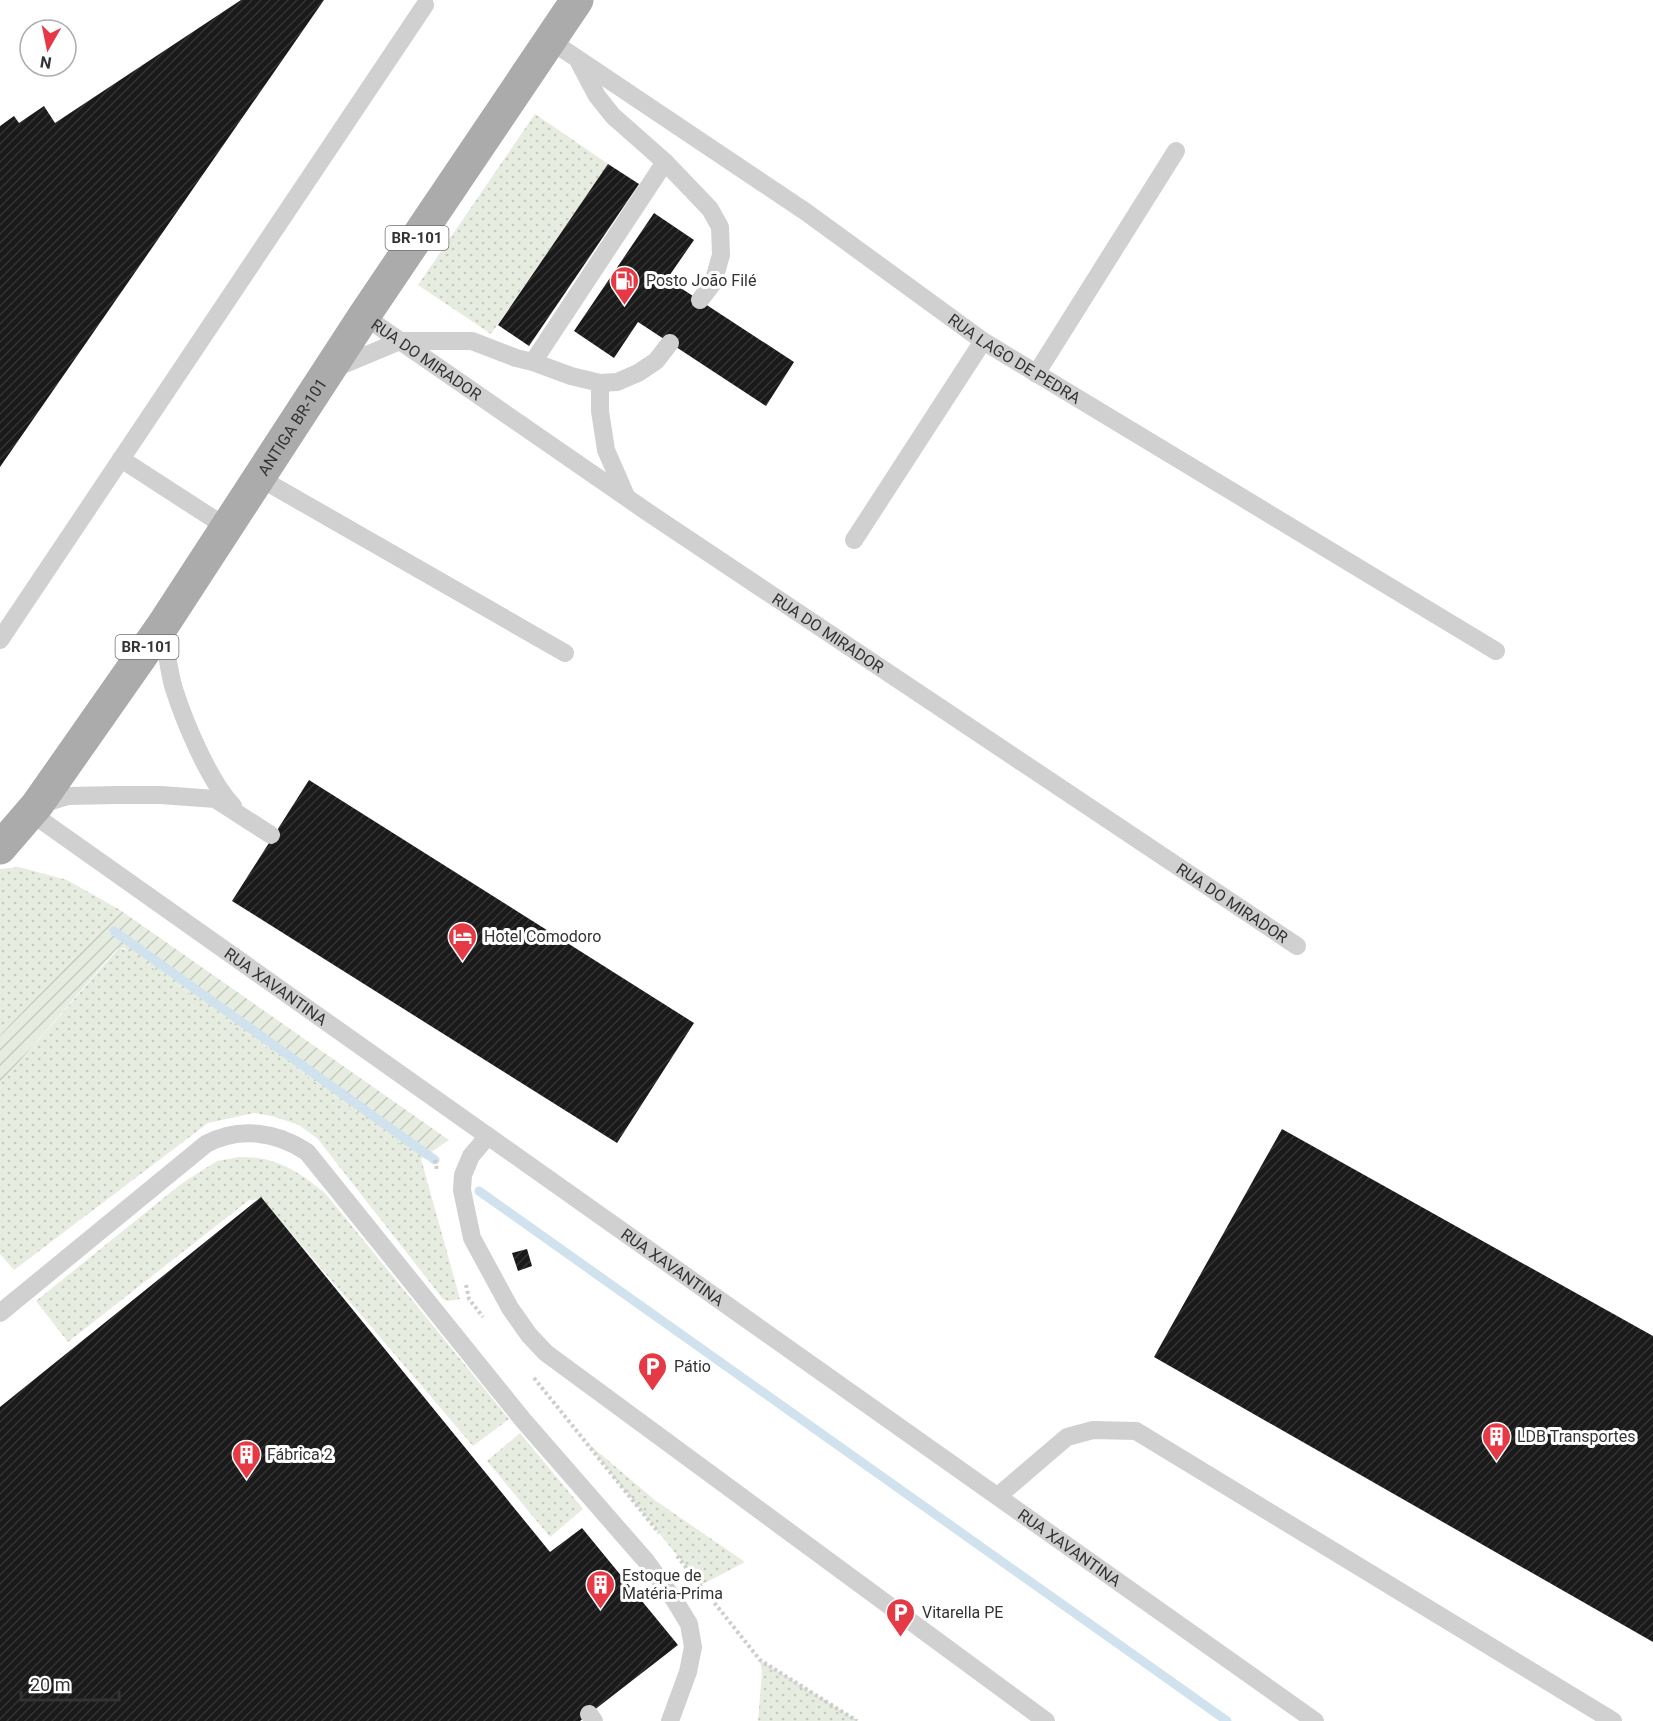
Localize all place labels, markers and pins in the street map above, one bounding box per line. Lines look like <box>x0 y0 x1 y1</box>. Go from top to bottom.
fuel station icon: Posto João Filé <box>609 264 641 306</box>
place label: Posto João Filé <box>646 271 756 290</box>
hotel icon: Hotel Comodoro <box>447 920 479 962</box>
place label: Hotel Comodoro <box>484 927 601 946</box>
parking icon: Pátio <box>637 1350 669 1392</box>
place label: Pátio <box>674 1357 711 1376</box>
building icon: LDB Transportes <box>1480 1420 1512 1462</box>
place label: LDB Transportes <box>1517 1427 1636 1446</box>
building icon: Fábrica 2 <box>230 1438 262 1480</box>
place label: Fábrica 2 <box>267 1445 333 1464</box>
place label: Estoque de Matéria-Prima <box>622 1566 723 1603</box>
building icon: Estoque de Matéria-Prima <box>585 1568 617 1610</box>
parking icon: Vitarella PE <box>885 1596 917 1638</box>
place label: Vitarella PE <box>922 1603 1003 1622</box>

